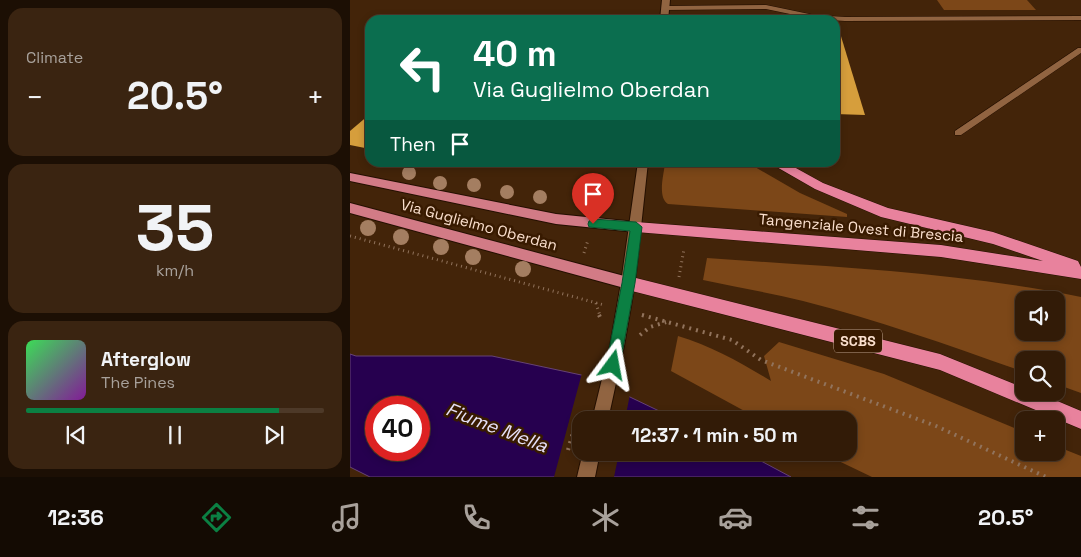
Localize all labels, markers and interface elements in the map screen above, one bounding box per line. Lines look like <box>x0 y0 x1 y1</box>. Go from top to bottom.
text: 40 m <box>473 32 557 76</box>
icon: left <box>390 35 455 100</box>
text: Climate <box>26 47 83 68</box>
text: 20.5° <box>127 72 223 120</box>
text: Via Guglielmo Oberdan <box>473 75 710 103</box>
text: − <box>26 79 43 115</box>
text: + <box>307 79 324 115</box>
icon: arrive <box>446 130 474 158</box>
text: Then <box>390 132 436 157</box>
pin <box>572 173 614 224</box>
icon: arrive <box>579 180 607 208</box>
text: 35 <box>136 186 214 269</box>
street label: Via Guglielmo Oberdan <box>399 194 560 255</box>
street label: Tangenziale Ovest di Brescia <box>758 209 964 246</box>
text: km/h <box>156 260 194 281</box>
map controls <box>1015 291 1065 461</box>
button: sound <box>1015 291 1065 341</box>
road number: SCBS <box>834 330 882 352</box>
position arrow <box>586 338 638 390</box>
text: Afterglow <box>101 347 191 372</box>
button: search <box>1015 351 1065 401</box>
text: The Pines <box>101 372 175 393</box>
speed limit sign: 40 <box>365 396 430 461</box>
water label: Fiume Mella <box>442 397 551 458</box>
button: + <box>1015 411 1065 461</box>
icon: previous <box>62 421 90 449</box>
icon: pause <box>161 421 189 449</box>
icon: next <box>260 421 288 449</box>
text: 12:37 · 1 min · 50 m <box>631 423 798 448</box>
icon: directions <box>199 500 234 535</box>
icon: music <box>329 500 364 535</box>
icon: phone <box>459 500 494 535</box>
icon: climate <box>588 500 623 535</box>
icon: car <box>718 500 753 535</box>
icon: filters <box>848 500 883 535</box>
text: 12:36 <box>47 503 104 531</box>
text: 20.5° <box>978 503 1033 531</box>

